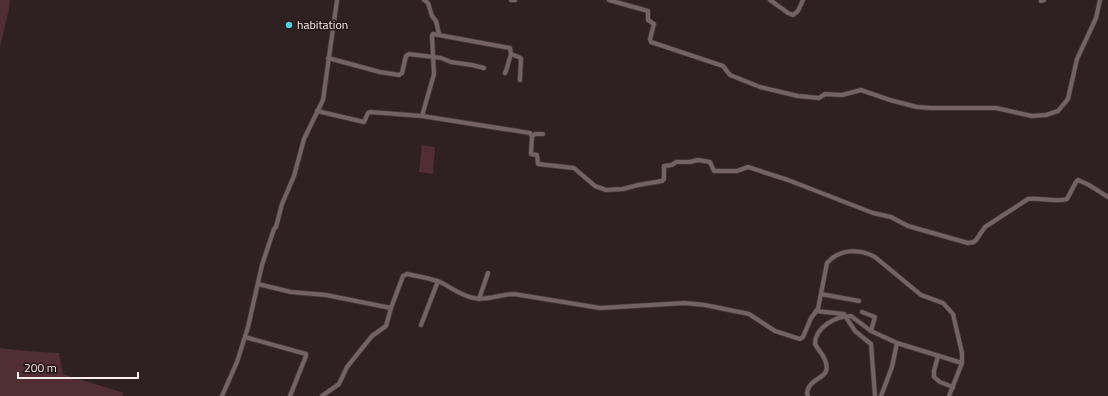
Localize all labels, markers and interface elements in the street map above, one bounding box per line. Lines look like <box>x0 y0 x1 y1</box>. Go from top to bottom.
place label: habitation <box>297 15 348 34</box>
marker: habitation <box>284 20 294 30</box>
scale bar <box>18 354 138 380</box>
text: 200 m <box>24 358 57 377</box>

